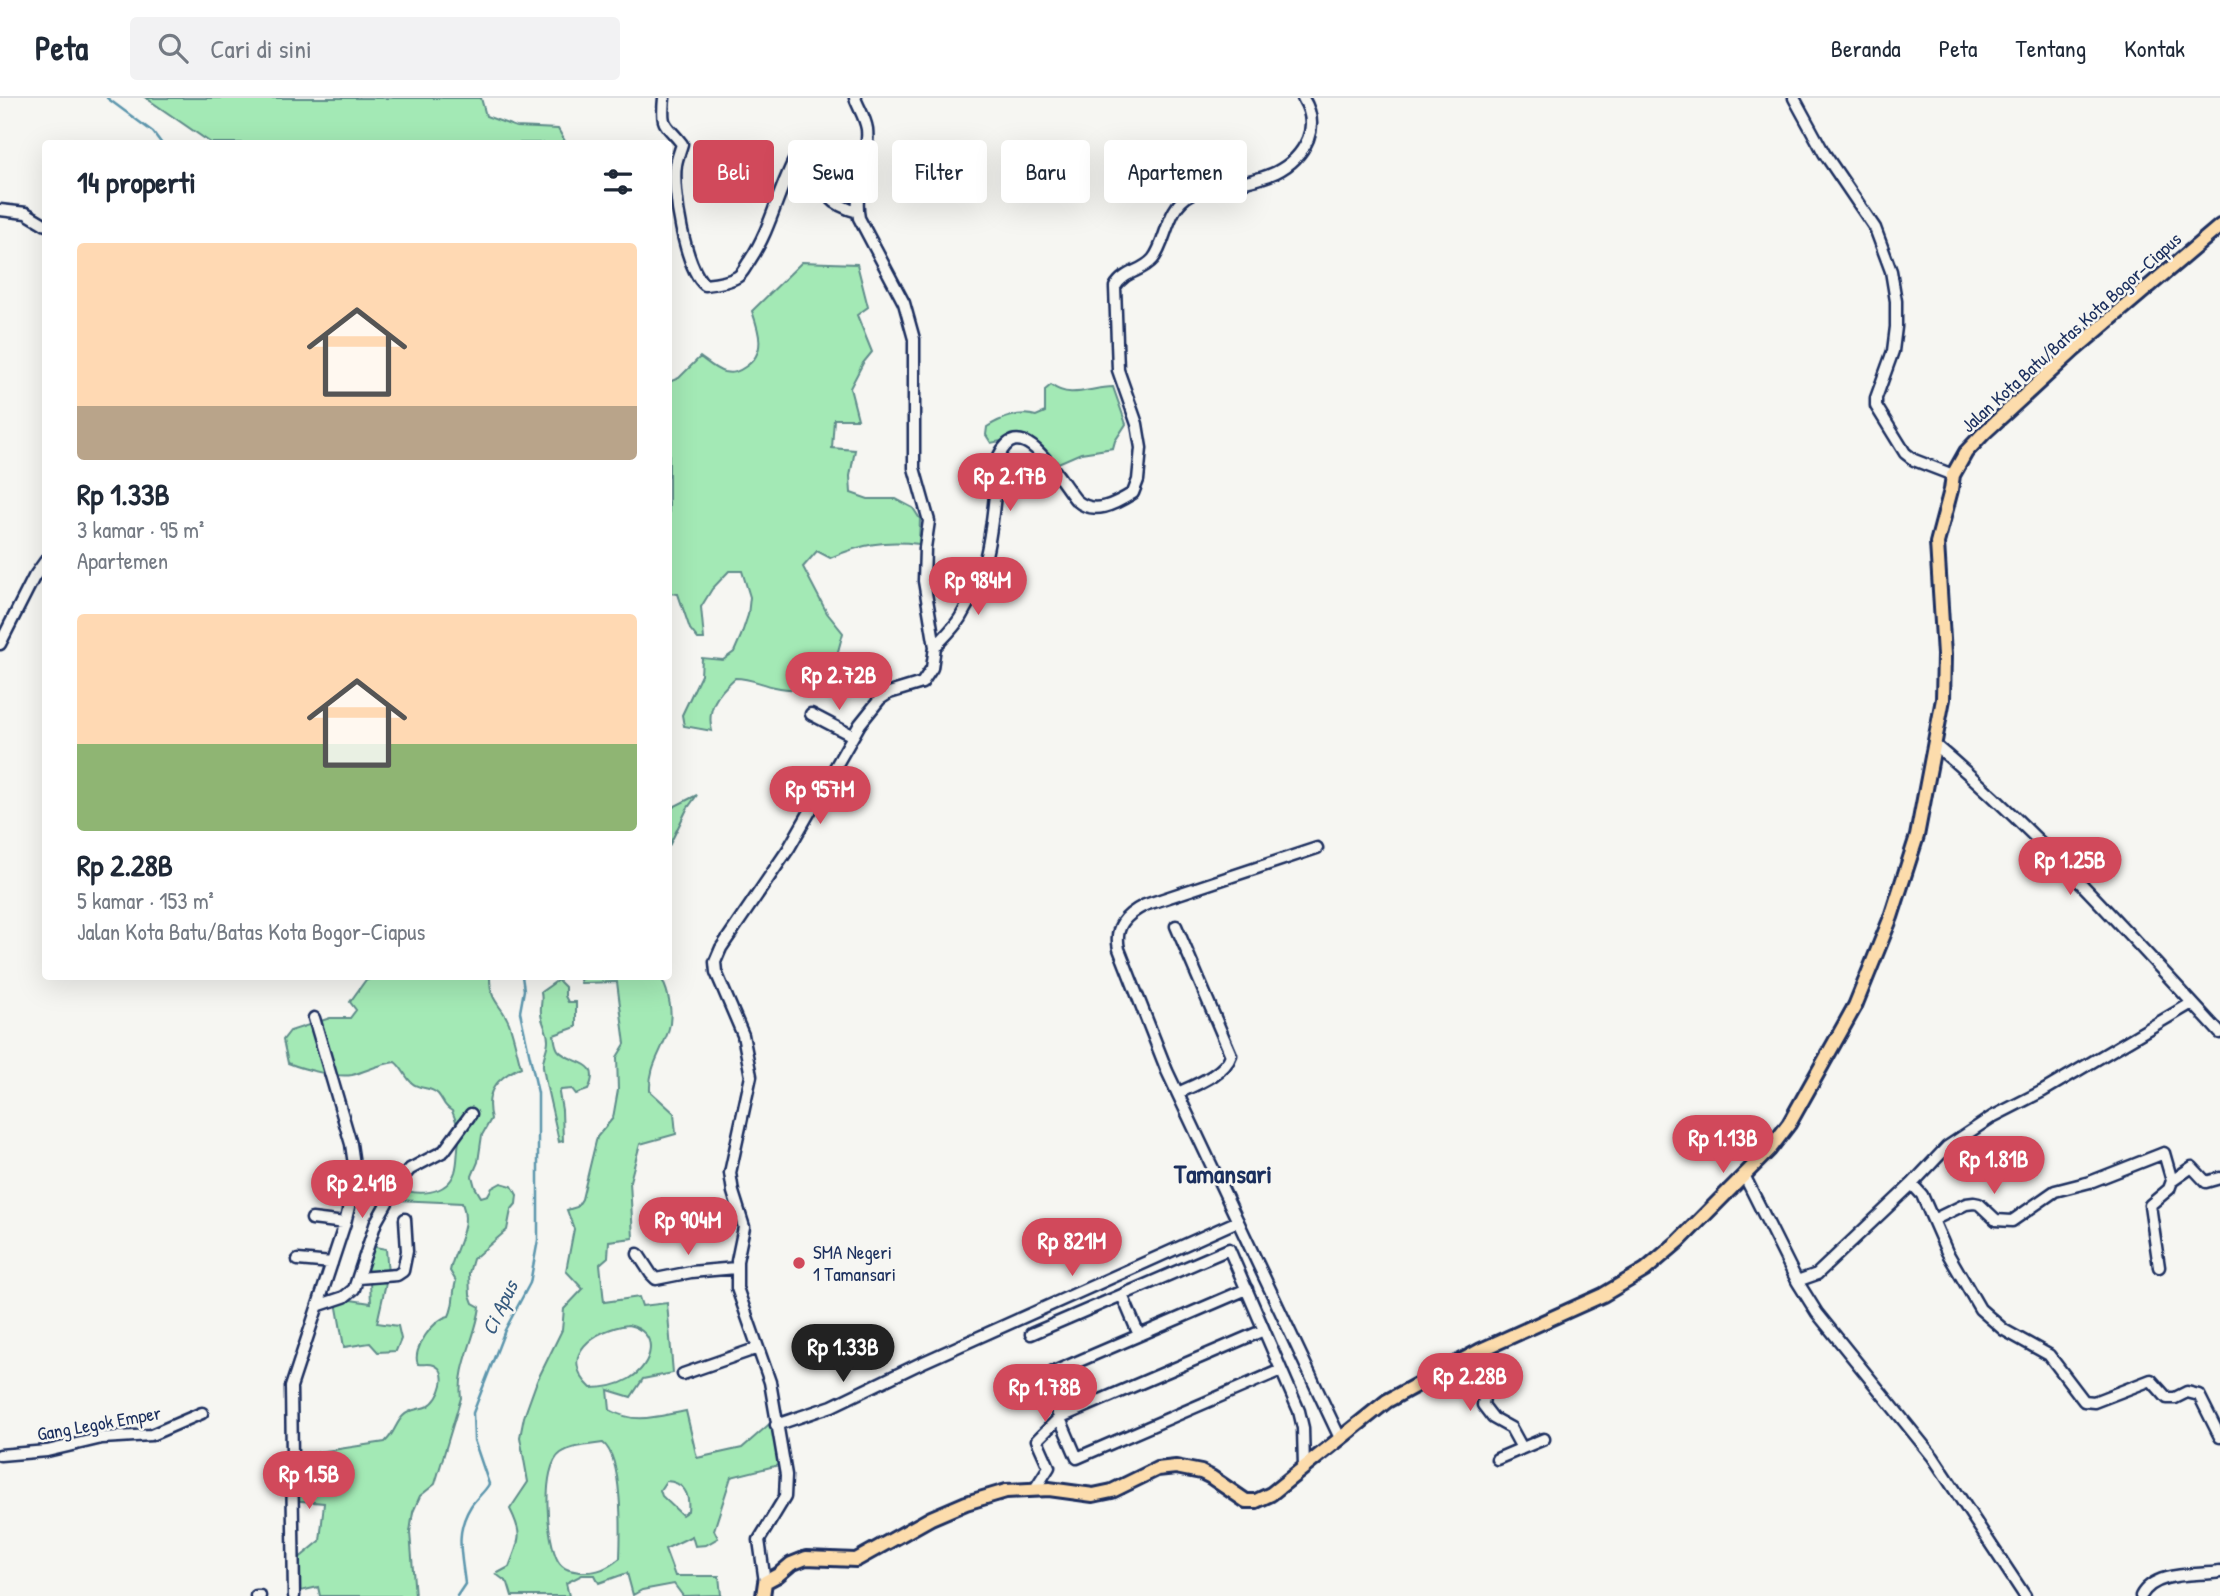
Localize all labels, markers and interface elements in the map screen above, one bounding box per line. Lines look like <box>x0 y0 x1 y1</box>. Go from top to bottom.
search box <box>130 17 620 80</box>
text: Peta <box>35 26 88 70</box>
icon: search <box>154 29 192 67</box>
text: Cari di sini <box>210 31 312 66</box>
text: Beranda <box>1831 32 1901 64</box>
text: Peta <box>1939 32 1977 64</box>
text: Tentang <box>2015 32 2086 64</box>
text: Kontak <box>2124 32 2185 64</box>
chip: Beli <box>693 140 774 203</box>
chip: Sewa <box>788 140 878 203</box>
chip: Filter <box>892 140 987 203</box>
chip: Baru <box>1001 140 1090 203</box>
chip: Apartemen <box>1104 140 1247 203</box>
text: 14 properti <box>77 162 196 202</box>
icon: filters <box>599 163 637 201</box>
street label: Jalan Kota Batu/Batas Kota Bogor–Ciapus <box>1955 226 2187 438</box>
icon: home <box>294 289 420 415</box>
pin: Rp 2.17B <box>938 454 1082 513</box>
text: Rp 2.17B <box>974 460 1046 491</box>
text: Rp 1.33B <box>77 474 170 514</box>
text: 3 kamar · 95 m² <box>77 514 204 545</box>
text: Apartemen <box>77 545 168 576</box>
pin: Rp 984M <box>913 558 1043 617</box>
text: Rp 984M <box>945 564 1011 595</box>
pin: Rp 2.72B <box>767 652 911 712</box>
text: Rp 2.72B <box>801 659 877 690</box>
icon: home <box>294 660 420 786</box>
pin: Rp 957M <box>755 766 885 826</box>
text: Rp 957M <box>786 773 854 804</box>
pin: Rp 1.25B <box>1998 838 2142 897</box>
text: Rp 1.25B <box>2034 844 2106 875</box>
text: Rp 2.28B <box>77 845 173 885</box>
text: 5 kamar · 153 m² <box>77 885 214 916</box>
text: Jalan Kota Batu/Batas Kota Bogor–Ciapus <box>77 916 425 947</box>
pin: Rp 1.13B <box>1651 1116 1795 1175</box>
text: Rp 1.13B <box>1688 1122 1758 1153</box>
pin: Rp 1.81B <box>1922 1136 2066 1196</box>
text: Rp 1.81B <box>1960 1143 2028 1174</box>
district label: Tamansari <box>1173 1156 1272 1191</box>
pin: Rp 2.41B <box>290 1160 434 1220</box>
text: Rp 2.41B <box>327 1167 397 1198</box>
pin: Rp 904M <box>623 1198 753 1257</box>
text: Rp 904M <box>655 1204 721 1235</box>
pin: Rp 821M <box>1007 1218 1137 1278</box>
text: Rp 821M <box>1038 1225 1106 1256</box>
place label: SMA Negeri 1 Tamansari <box>813 1239 896 1287</box>
marker: SMA Negeri 1 Tamansari <box>791 1255 807 1271</box>
water label: Ci Apus <box>474 1274 525 1340</box>
pin: Rp 1.33B <box>771 1324 915 1384</box>
text: Rp 1.33B <box>807 1331 879 1362</box>
pin: Rp 2.28B <box>1398 1354 1542 1413</box>
text: Rp 2.28B <box>1433 1360 1507 1391</box>
pin: Rp 1.78B <box>973 1364 1117 1424</box>
text: Rp 1.78B <box>1009 1371 1081 1402</box>
street label: Gang Legok Emper <box>35 1399 164 1447</box>
pin: Rp 1.5B <box>244 1452 374 1511</box>
text: Rp 1.5B <box>279 1458 339 1489</box>

